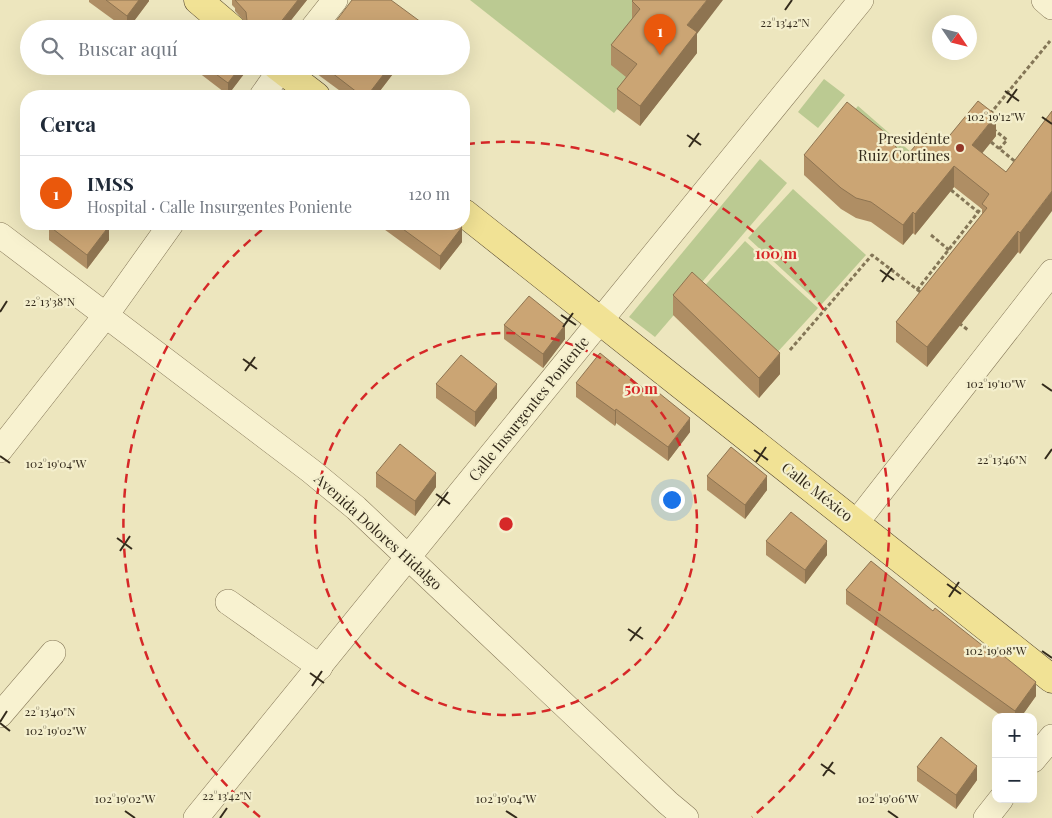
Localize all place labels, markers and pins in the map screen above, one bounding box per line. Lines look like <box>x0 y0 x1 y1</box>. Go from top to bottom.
pin: 1 <box>644 14 676 55</box>
place label: Presidente Ruiz Cortines <box>858 128 950 165</box>
marker: Presidente Ruiz Cortines <box>954 142 966 154</box>
centre of rings <box>497 515 515 533</box>

